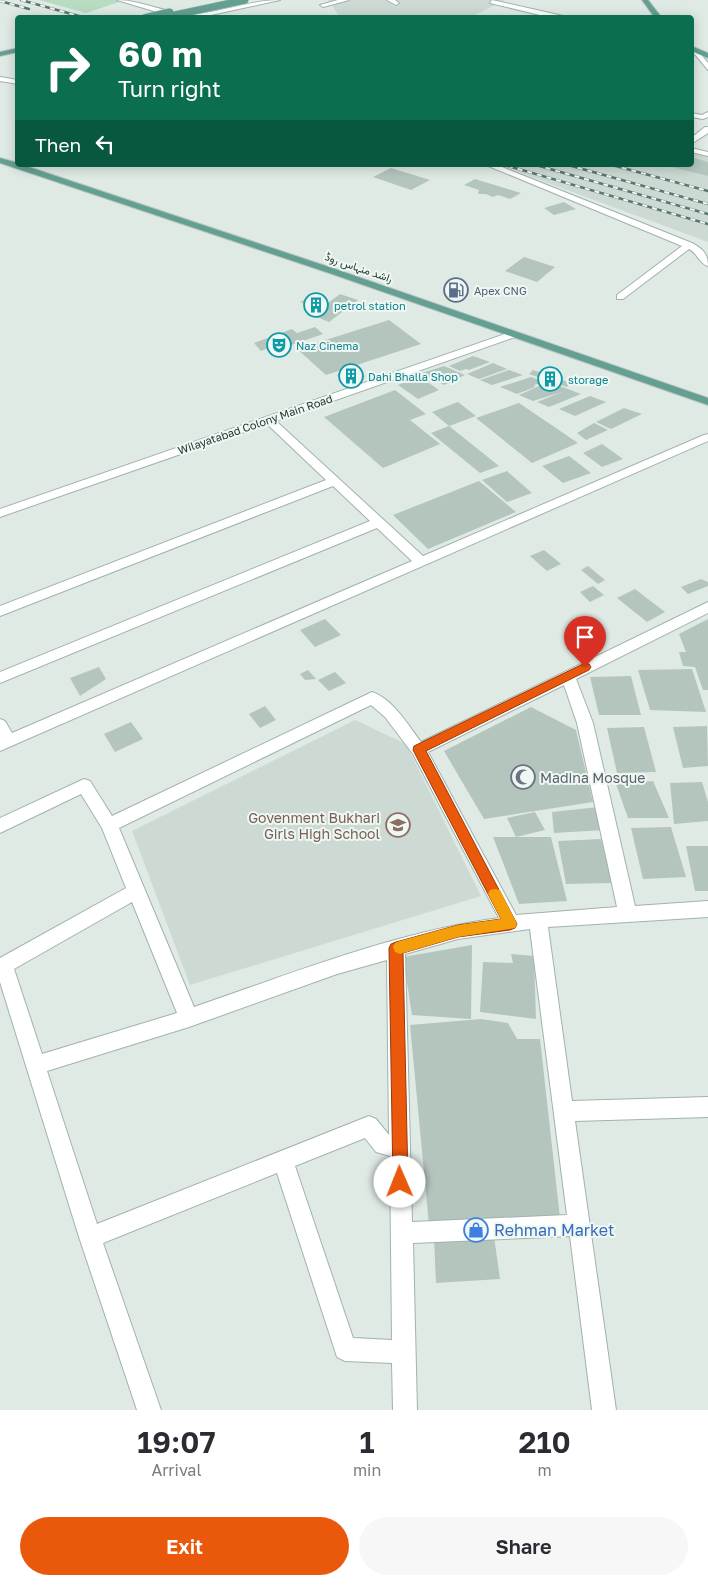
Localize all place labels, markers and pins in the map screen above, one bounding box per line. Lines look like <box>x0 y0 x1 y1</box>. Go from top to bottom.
fuel station icon: Apex CNG <box>443 277 469 303</box>
place label: Apex CNG <box>474 284 527 297</box>
building icon: petrol station <box>303 292 329 318</box>
place label: petrol station <box>334 299 406 312</box>
theatre icon: Naz Cinema <box>266 332 292 358</box>
place label: Naz Cinema <box>296 339 358 352</box>
building icon: Dahi Bhalla Shop <box>338 363 364 389</box>
building icon: storage <box>537 366 563 392</box>
place label: Dahi Bhalla Shop <box>368 370 458 383</box>
place label: storage <box>568 373 608 386</box>
pin <box>564 616 606 667</box>
mosque icon: Madina Mosque <box>510 764 536 790</box>
place label: Madina Mosque <box>540 769 645 786</box>
place label: Govenment Bukhari Girls High School <box>248 809 380 842</box>
school or university icon: Govenment Bukhari Girls High School <box>385 812 411 838</box>
shop icon: Rehman Market <box>463 1217 489 1243</box>
place label: Rehman Market <box>494 1220 614 1240</box>

